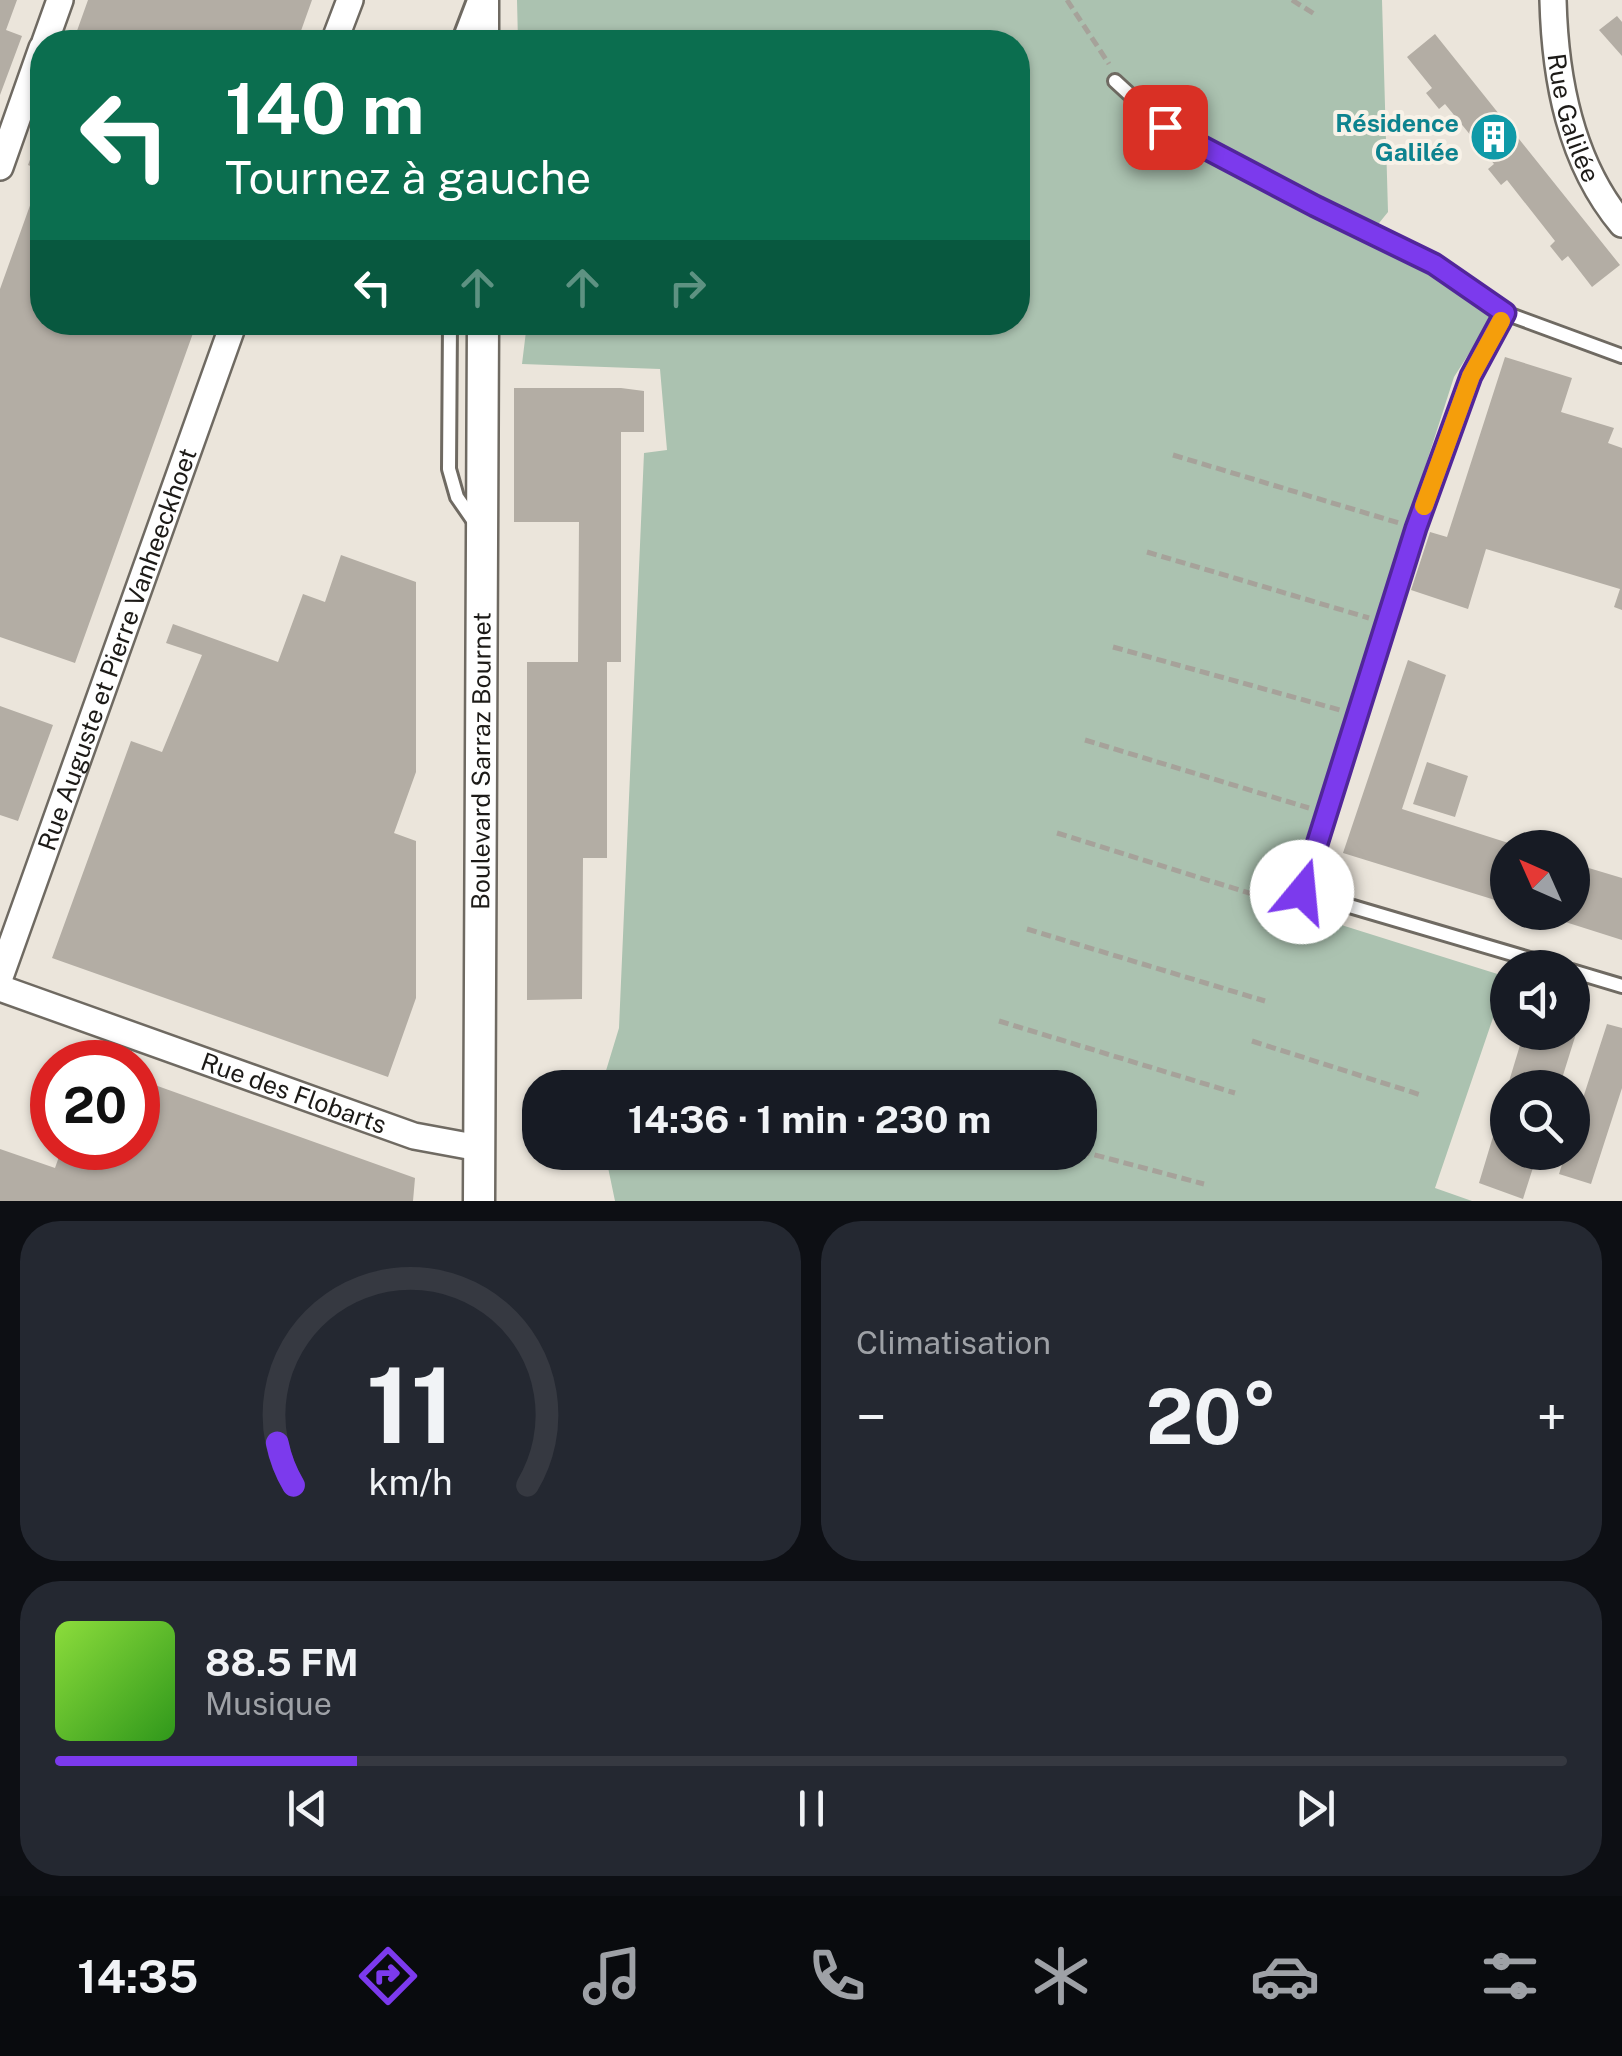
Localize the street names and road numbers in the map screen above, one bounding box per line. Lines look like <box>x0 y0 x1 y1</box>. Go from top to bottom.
street label: Rue Galilée <box>1542 52 1606 187</box>
street label: Rue Auguste et Pierre Vanheeckhoet <box>31 444 203 855</box>
street label: Boulevard Sarraz Bournet <box>465 612 497 910</box>
street label: Rue des Flobarts <box>197 1046 391 1140</box>

